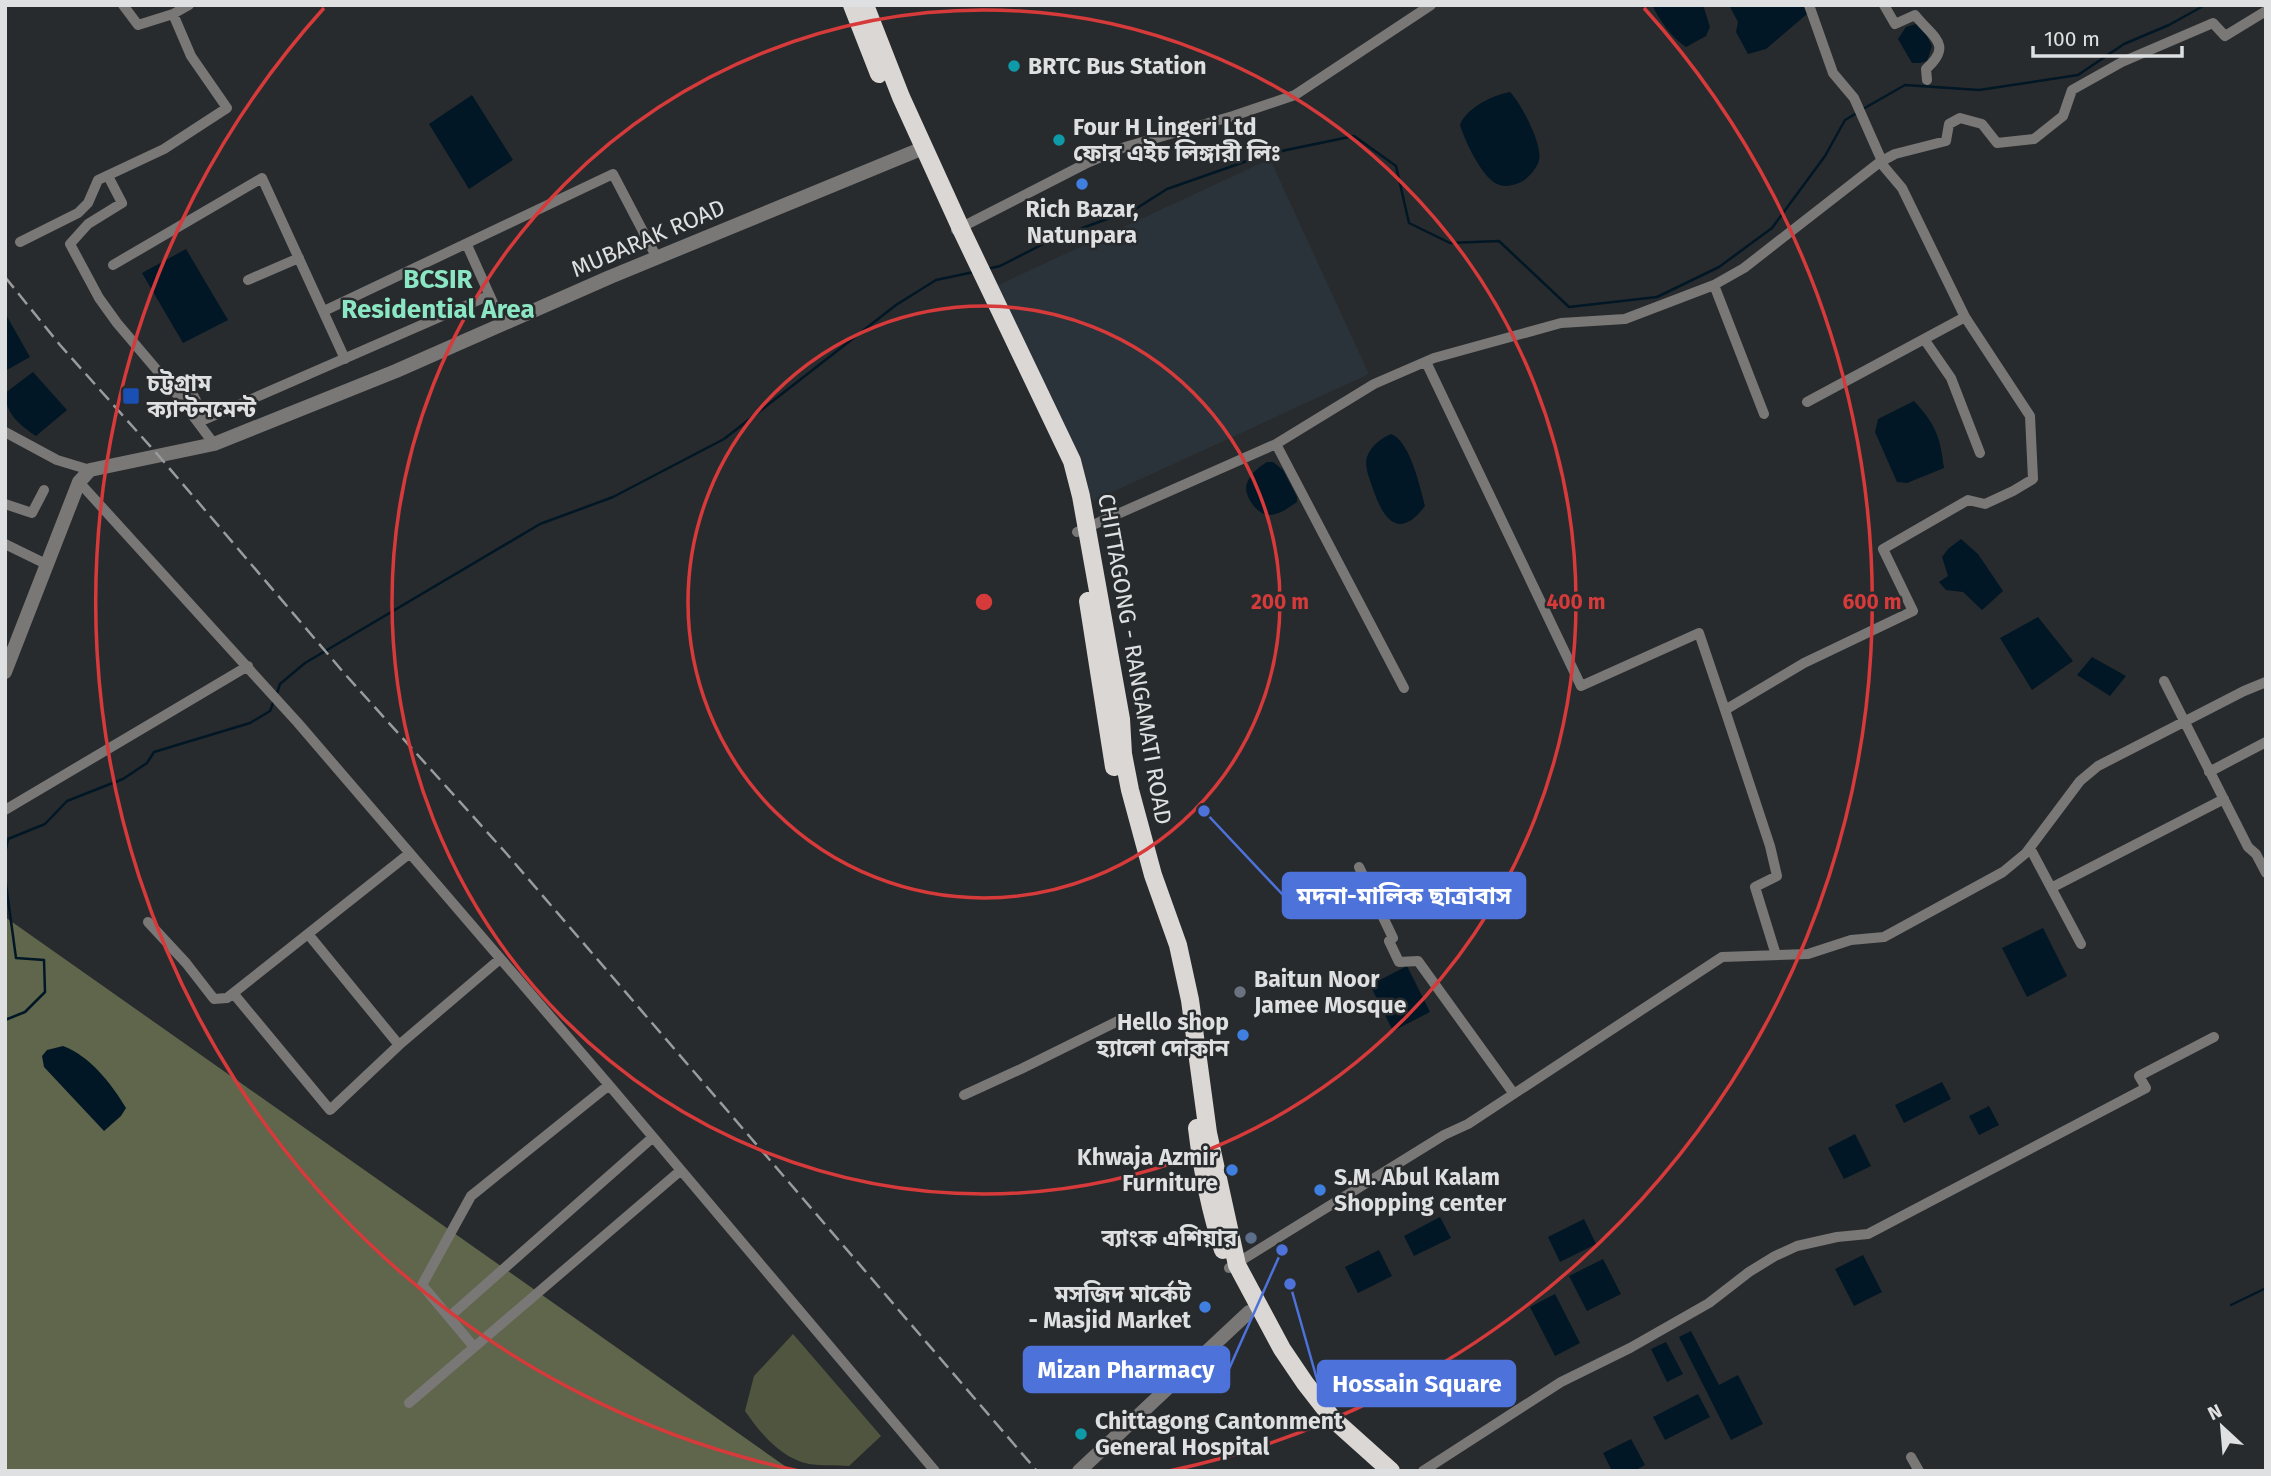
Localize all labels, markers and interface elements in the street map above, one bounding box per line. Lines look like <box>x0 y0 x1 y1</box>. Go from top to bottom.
scale bar <box>2033 14 2182 58</box>
text: 100 m <box>2044 26 2100 52</box>
place label: BRTC Bus Station <box>1028 52 1207 80</box>
marker: BRTC Bus Station <box>1006 58 1022 74</box>
place label: Four H Lingeri Ltd ফোর এইচ লিঙ্গারী লিঃ <box>1073 113 1281 167</box>
marker: Four H Lingeri Ltd ফোর এইচ লিঙ্গারী লিঃ <box>1051 132 1067 148</box>
marker: Rich Bazar, Natunpara <box>1074 176 1090 192</box>
street label: MUBARAK ROAD <box>567 193 729 283</box>
place label: Rich Bazar, Natunpara <box>1026 195 1138 249</box>
district label: BCSIR Residential Area <box>341 264 535 325</box>
place label: চট্টগ্রাম ক্যান্টনমেন্ট <box>146 369 257 423</box>
marker: চট্টগ্রাম ক্যান্টনমেন্ট <box>121 386 141 406</box>
street label: CHITTAGONG - RANGAMATI ROAD <box>1092 491 1178 827</box>
text: 200 m <box>1251 589 1309 615</box>
text: 400 m <box>1546 589 1606 615</box>
text: 600 m <box>1842 589 1902 615</box>
centre of rings <box>972 590 996 614</box>
callout: মদনা-মালিক ছাত্রাবাস <box>1283 873 1525 918</box>
text: মদনা-মালিক ছাত্রাবাস <box>1296 882 1512 910</box>
place label: Baitun Noor Jamee Mosque <box>1253 965 1407 1019</box>
marker: Baitun Noor Jamee Mosque <box>1232 984 1248 1000</box>
place label: Hello shop হ্যালো দোকান <box>1096 1008 1230 1062</box>
marker: Hello shop হ্যালো দোকান <box>1235 1027 1251 1043</box>
place label: Khwaja Azmir Furniture <box>1077 1143 1219 1197</box>
marker: Khwaja Azmir Furniture <box>1224 1162 1240 1178</box>
place label: S.M. Abul Kalam Shopping center <box>1334 1163 1507 1217</box>
marker: S.M. Abul Kalam Shopping center <box>1312 1182 1328 1198</box>
place label: ব্যাংক এশিয়ার <box>1100 1224 1238 1252</box>
marker: ব্যাংক এশিয়ার <box>1243 1230 1259 1246</box>
place label: মসজিদ মার্কেট - Masjid Market <box>1029 1280 1192 1334</box>
marker: মসজিদ মার্কেট - Masjid Market <box>1197 1299 1213 1315</box>
callout: Mizan Pharmacy <box>1024 1347 1229 1392</box>
text: Mizan Pharmacy <box>1038 1356 1215 1384</box>
callout: Hossain Square <box>1318 1361 1515 1406</box>
text: Hossain Square <box>1332 1370 1502 1398</box>
north arrow <box>2187 1392 2257 1462</box>
text: N <box>2204 1399 2225 1425</box>
place label: Chittagong Cantonment General Hospital <box>1095 1407 1344 1461</box>
marker: Chittagong Cantonment General Hospital <box>1073 1426 1089 1442</box>

